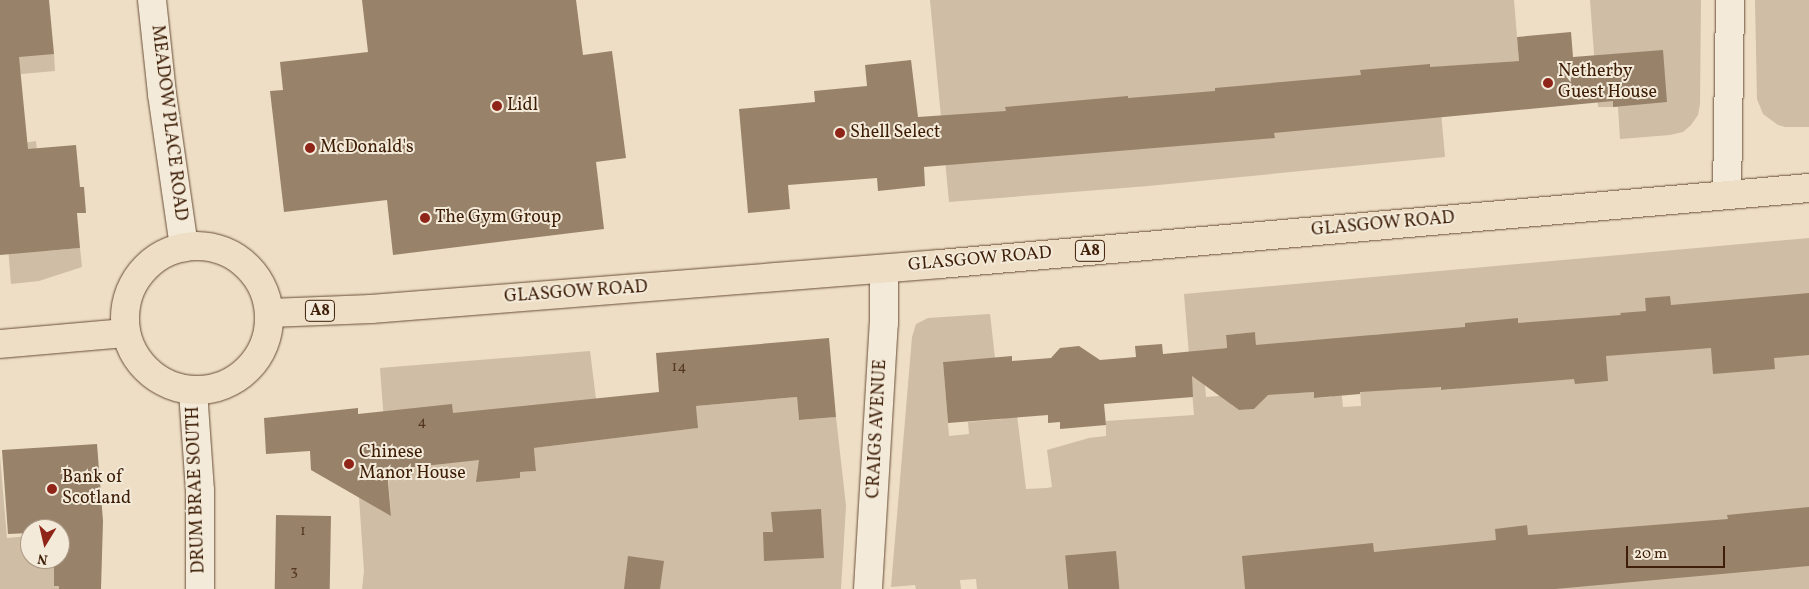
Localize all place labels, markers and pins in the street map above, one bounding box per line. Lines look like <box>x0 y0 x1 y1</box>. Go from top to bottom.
place label: Netherby Guest House <box>1558 62 1657 104</box>
marker: Netherby Guest House <box>1542 77 1554 89</box>
place label: Lidl <box>507 95 538 117</box>
marker: Lidl <box>491 100 503 112</box>
place label: Shell Select <box>850 122 940 144</box>
marker: Shell Select <box>834 127 846 139</box>
place label: McDonald's <box>320 137 414 159</box>
marker: McDonald's <box>304 142 316 154</box>
place label: The Gym Group <box>435 207 561 229</box>
marker: The Gym Group <box>419 212 431 224</box>
place label: Chinese Manor House <box>359 443 466 486</box>
marker: Chinese Manor House <box>343 458 355 470</box>
place label: Bank of Scotland <box>62 468 131 510</box>
marker: Bank of Scotland <box>46 483 58 495</box>

